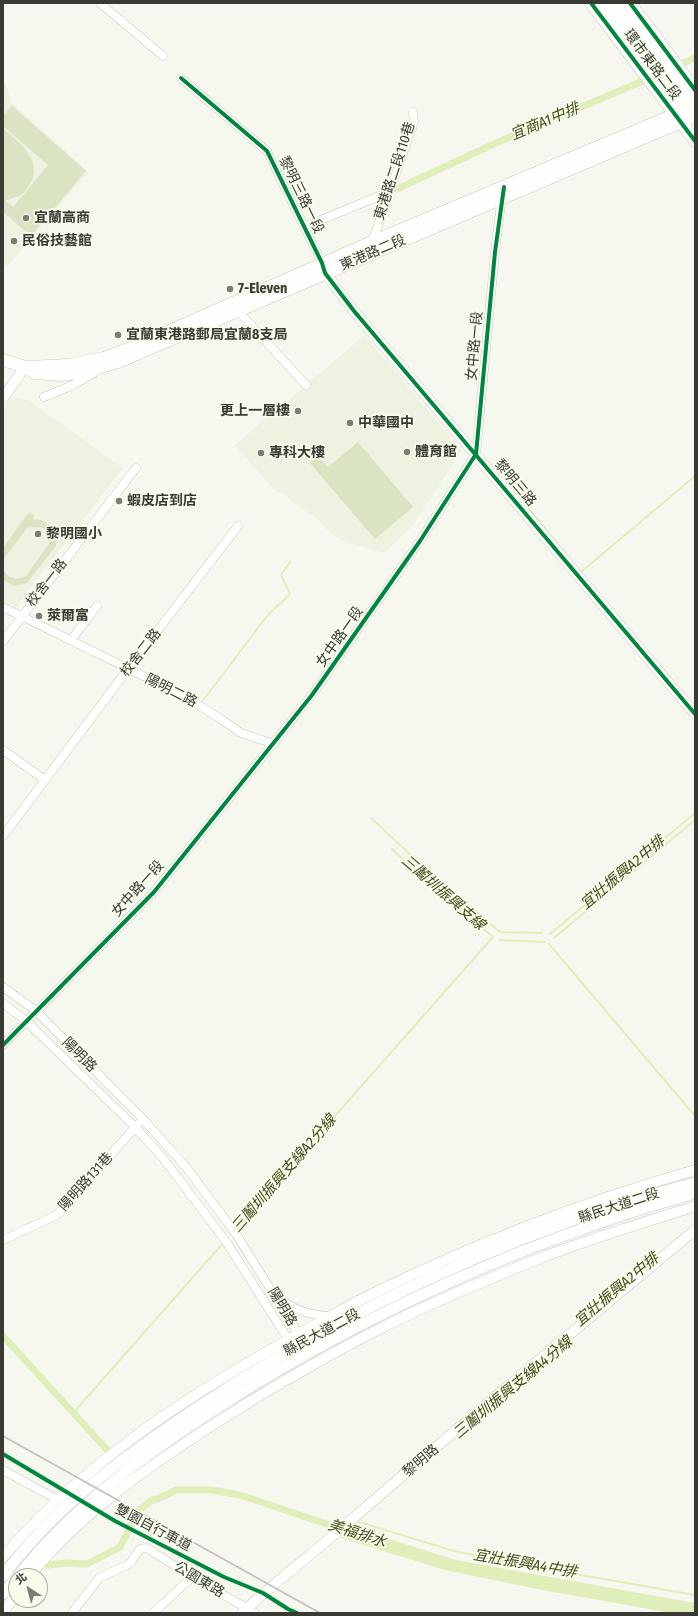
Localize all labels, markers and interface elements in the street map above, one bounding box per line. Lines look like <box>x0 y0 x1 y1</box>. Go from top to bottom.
street label: 環市東路二段 <box>620 26 684 104</box>
water label: 宜商A1中排 <box>508 99 582 145</box>
street label: 東港路二段110巷 <box>371 120 419 222</box>
street label: 黎明三路一段 <box>275 154 327 236</box>
place label: 宜蘭高商 <box>34 210 90 226</box>
marker: 宜蘭高商 <box>21 213 31 223</box>
street label: 東港路二段 <box>338 232 408 274</box>
place label: 民俗技藝館 <box>22 233 92 249</box>
marker: 民俗技藝館 <box>9 236 19 246</box>
place label: 7-Eleven <box>238 281 287 297</box>
marker: 7-Eleven <box>225 284 235 294</box>
street label: 女中路一段 <box>464 310 486 382</box>
place label: 宜蘭東港路郵局宜蘭8支局 <box>126 327 287 343</box>
marker: 宜蘭東港路郵局宜蘭8支局 <box>113 330 123 340</box>
place label: 更上一層樓 <box>220 403 290 419</box>
marker: 更上一層樓 <box>293 406 303 416</box>
place label: 中華國中 <box>358 415 414 431</box>
marker: 中華國中 <box>345 418 355 428</box>
place label: 體育館 <box>415 444 457 460</box>
place label: 專科大樓 <box>269 445 325 461</box>
marker: 體育館 <box>402 447 412 457</box>
marker: 專科大樓 <box>256 448 266 458</box>
street label: 黎明三路 <box>491 456 539 510</box>
place label: 蝦皮店到店 <box>127 493 197 509</box>
marker: 蝦皮店到店 <box>114 496 124 506</box>
place label: 黎明國小 <box>46 526 102 542</box>
marker: 黎明國小 <box>33 529 43 539</box>
street label: 校舍一路 <box>23 556 71 610</box>
street label: 女中路一段 <box>313 604 367 670</box>
place label: 萊爾富 <box>47 608 89 624</box>
marker: 萊爾富 <box>34 611 44 621</box>
street label: 校舍二路 <box>117 626 165 680</box>
street label: 陽明二路 <box>142 671 200 711</box>
water label: 宜壯振興A2中排 <box>577 832 669 914</box>
water label: 三鬮圳振興支線 <box>397 852 489 934</box>
street label: 女中路一段 <box>108 857 168 921</box>
street label: 陽明路 <box>58 1034 100 1076</box>
water label: 三鬮圳振興支線A2分線 <box>228 1112 340 1236</box>
street label: 陽明路131巷 <box>55 1149 117 1215</box>
street label: 縣民大道二段 <box>576 1185 662 1227</box>
water label: 宜壯振興A2中排 <box>571 1249 663 1331</box>
street label: 陽明路 <box>264 1285 300 1329</box>
street label: 縣民大道二段 <box>281 1306 363 1360</box>
water label: 三鬮圳振興支線A4分線 <box>450 1333 576 1443</box>
street label: 黎明路 <box>400 1441 442 1481</box>
street label: 雙園自行車道 <box>112 1501 194 1555</box>
water label: 美福排水 <box>326 1516 388 1552</box>
water label: 宜壯振興A4中排 <box>472 1546 578 1582</box>
street label: 公園東路 <box>171 1558 227 1602</box>
north arrow <box>8 1568 48 1608</box>
text: 北 <box>13 1570 30 1587</box>

